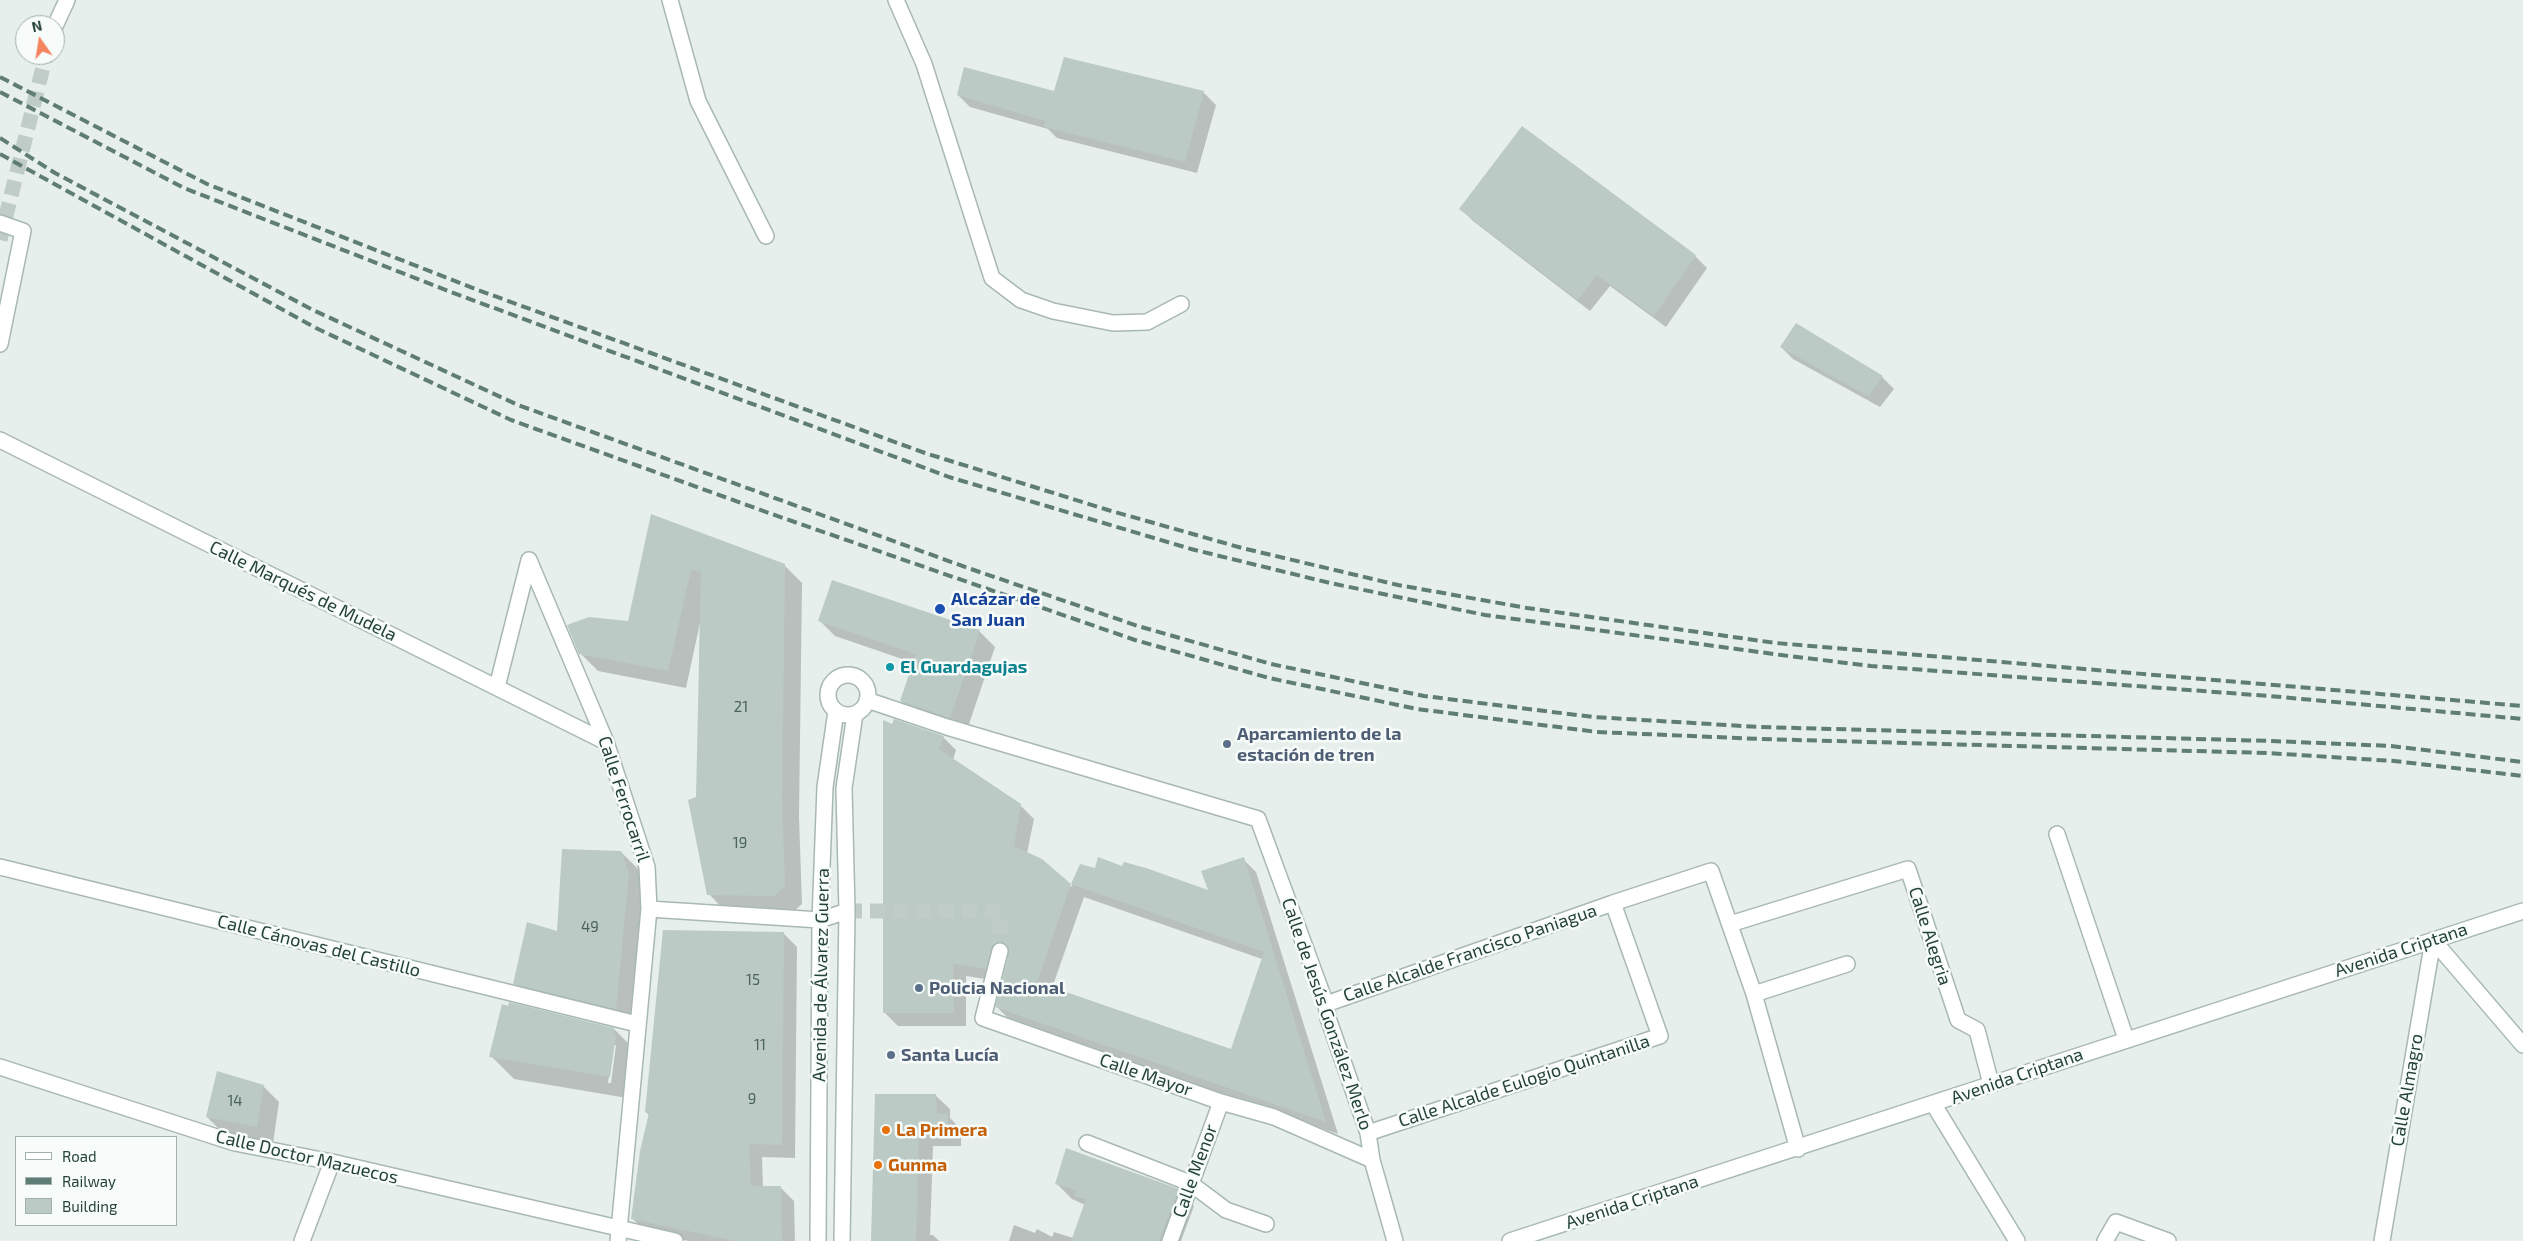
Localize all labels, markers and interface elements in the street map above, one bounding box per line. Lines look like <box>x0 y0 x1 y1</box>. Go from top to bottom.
north arrow <box>15 15 65 65</box>
text: N <box>30 16 44 35</box>
street label: Calle Marqués de Mudela <box>206 536 400 646</box>
place label: Alcázar de San Juan <box>951 588 1040 630</box>
marker: Alcázar de San Juan <box>933 602 947 616</box>
place label: El Guardagujas <box>900 656 1027 678</box>
marker: El Guardagujas <box>884 661 896 673</box>
house number: 21 <box>734 698 748 716</box>
place label: Aparcamiento de la estación de tren <box>1237 723 1401 766</box>
street label: Calle Ferrocarril <box>593 733 655 865</box>
marker: Aparcamiento de la estación de tren <box>1221 738 1233 750</box>
house number: 19 <box>733 834 747 852</box>
street label: Avenida de Álvarez Guerra <box>808 868 834 1082</box>
street label: Calle Alegria <box>1904 884 1956 988</box>
street label: Calle de Jesús González Merlo <box>1277 895 1377 1133</box>
street label: Calle Alcalde Francisco Paniagua <box>1340 899 1600 1007</box>
street label: Calle Cánovas del Castillo <box>215 910 423 982</box>
house number: 49 <box>581 918 599 936</box>
street label: Avenida Criptana <box>2332 918 2470 982</box>
house number: 15 <box>746 971 760 989</box>
place label: Policia Nacional <box>929 977 1065 999</box>
marker: Policia Nacional <box>913 982 925 994</box>
street label: Calle Alcalde Eulogio Quintanilla <box>1396 1030 1652 1132</box>
street label: Calle Almagro <box>2386 1032 2428 1148</box>
house number: 11 <box>754 1036 766 1054</box>
street label: Avenida Criptana <box>1948 1043 2086 1109</box>
place label: Santa Lucía <box>901 1044 999 1066</box>
marker: Santa Lucía <box>885 1049 897 1061</box>
street label: Calle Mayor <box>1097 1049 1195 1101</box>
house number: 9 <box>748 1090 756 1108</box>
house number: 14 <box>227 1092 243 1110</box>
place label: La Primera <box>896 1119 987 1141</box>
street label: Calle Menor <box>1168 1121 1222 1221</box>
marker: La Primera <box>880 1124 892 1136</box>
street label: Calle Doctor Mazuecos <box>214 1125 400 1189</box>
legend <box>15 1136 178 1226</box>
text: Road <box>62 1147 97 1165</box>
place label: Gunma <box>888 1154 947 1176</box>
marker: Gunma <box>872 1159 884 1171</box>
street label: Avenida Criptana <box>1563 1170 1701 1234</box>
text: Railway <box>62 1172 116 1190</box>
text: Building <box>62 1197 117 1215</box>

